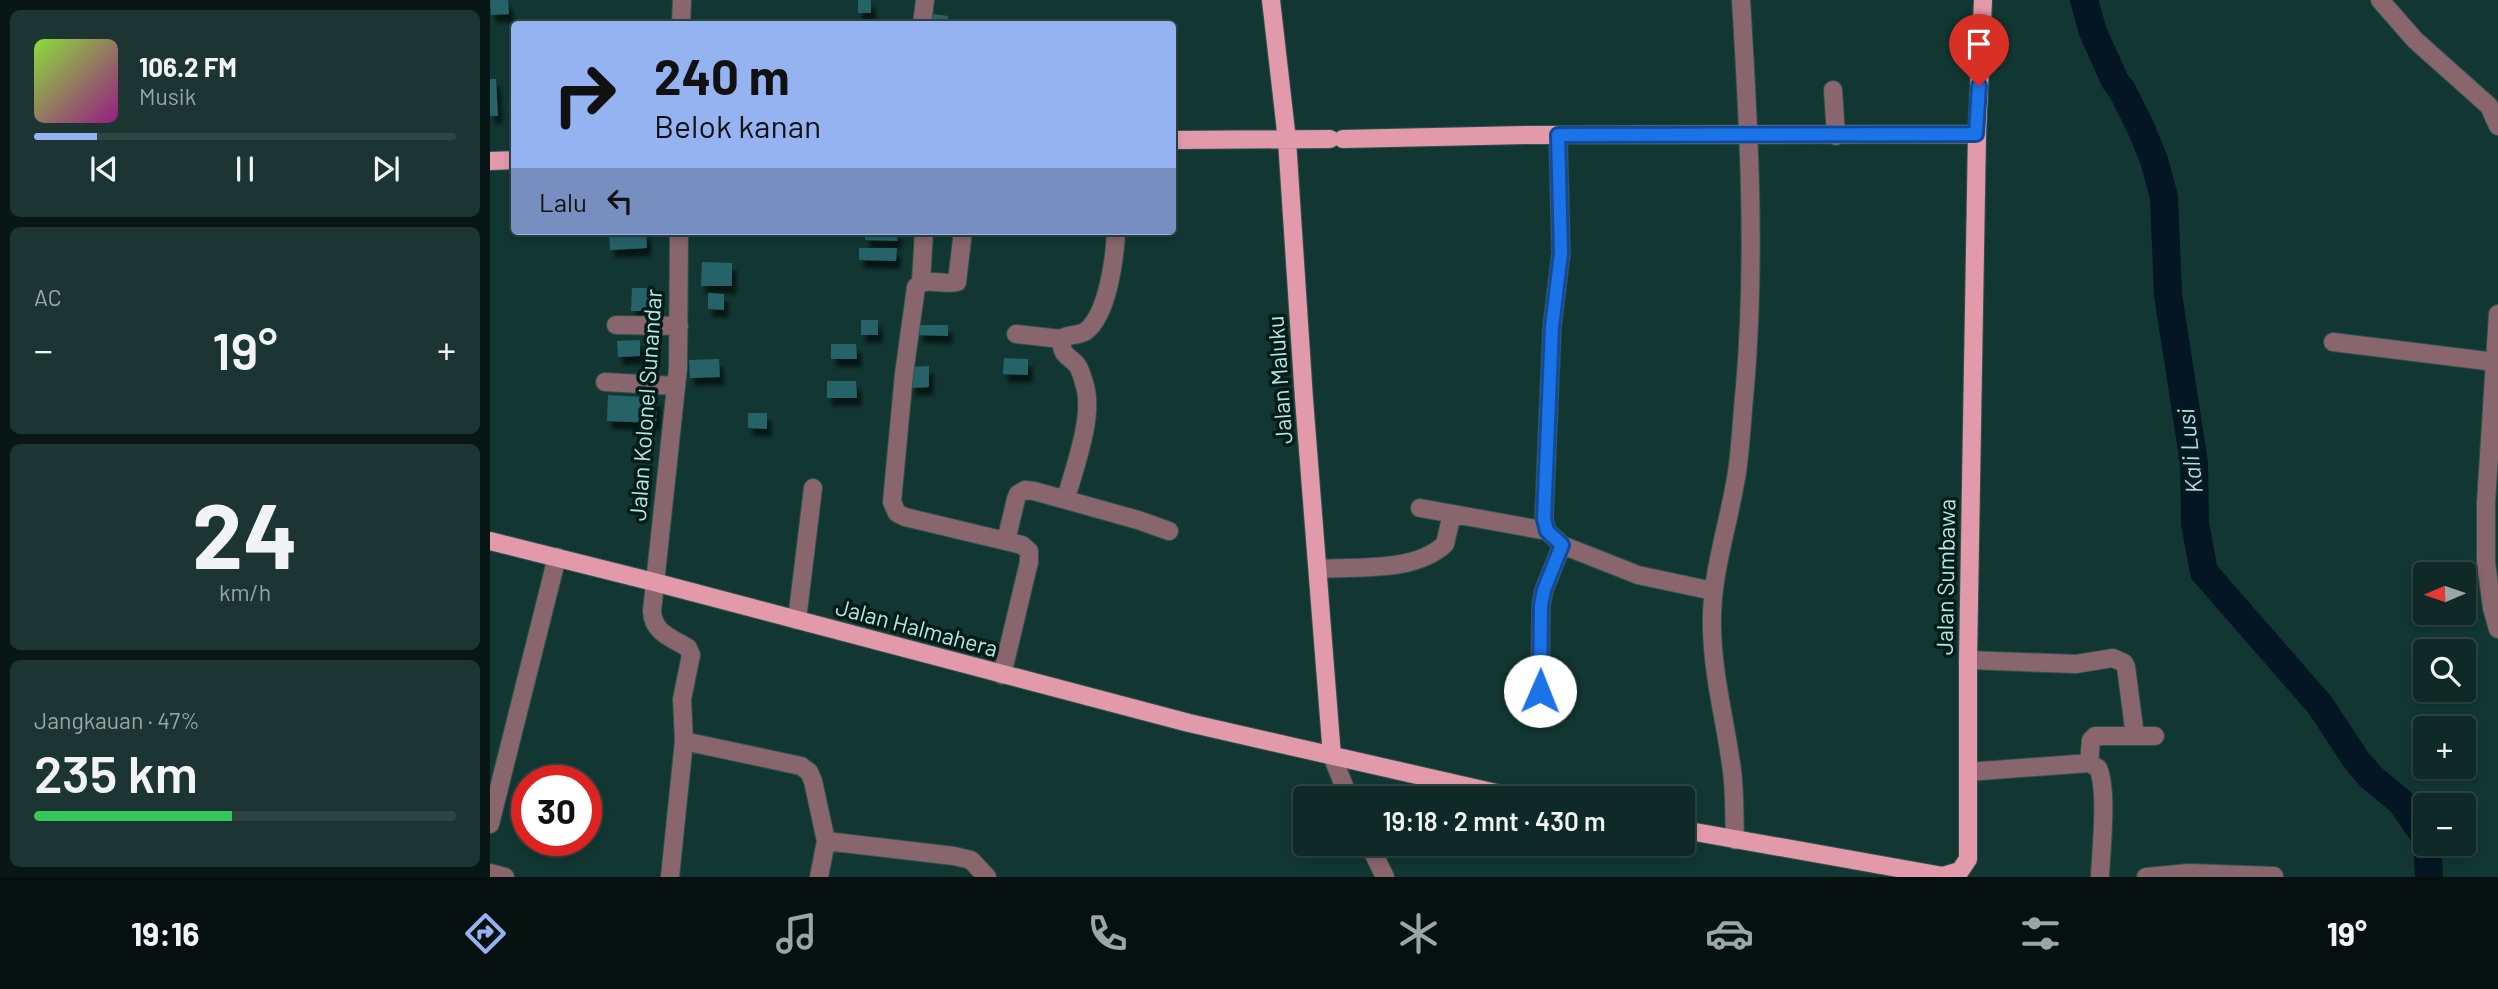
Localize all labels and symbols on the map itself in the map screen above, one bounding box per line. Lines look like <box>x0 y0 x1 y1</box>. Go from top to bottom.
pin <box>1949 14 2009 86</box>
street label: Jalan Kolonel Sunandar <box>623 288 667 522</box>
street label: Jalan Maluku <box>1261 315 1297 445</box>
water label: Kali Lusi <box>2170 407 2208 495</box>
street label: Jalan Sumbawa <box>1930 499 1960 655</box>
north arrow <box>2413 562 2476 625</box>
street label: Jalan Halmahera <box>833 592 1001 662</box>
position arrow <box>1503 654 1577 728</box>
speed limit sign: 30 <box>511 765 602 856</box>

